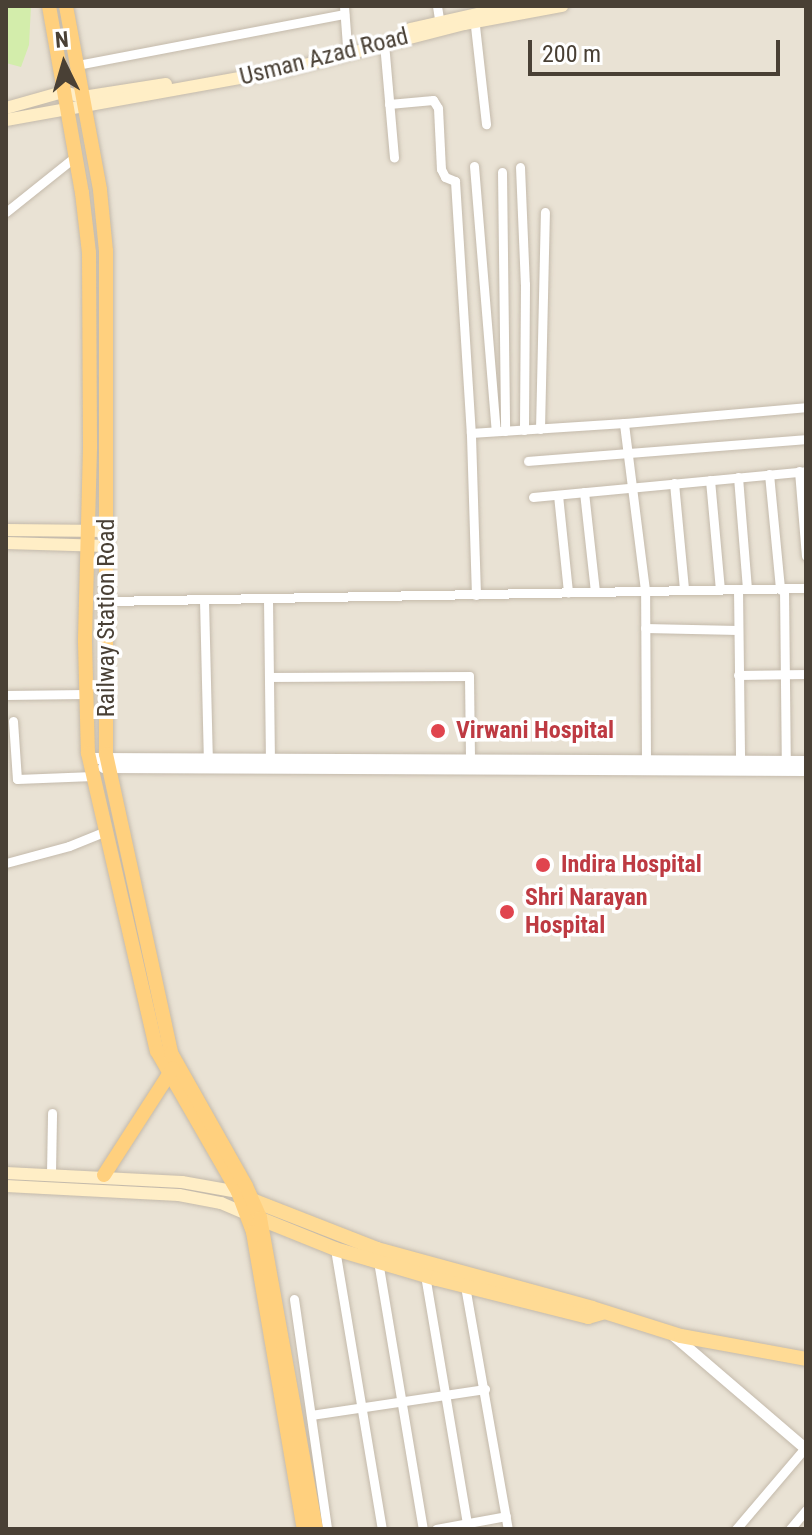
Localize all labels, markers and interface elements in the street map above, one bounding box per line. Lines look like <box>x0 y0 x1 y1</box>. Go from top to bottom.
street label: Usman Azad Road <box>237 22 411 92</box>
north arrow <box>24 24 104 104</box>
scale bar <box>532 24 784 74</box>
text: N <box>54 27 70 53</box>
text: 200 m <box>542 40 601 68</box>
street label: Railway Station Road <box>93 519 121 717</box>
place label: Virwani Hospital <box>456 717 614 745</box>
marker: Virwani Hospital <box>427 720 449 742</box>
place label: Indira Hospital <box>561 851 702 879</box>
marker: Indira Hospital <box>532 854 554 876</box>
place label: Shri Narayan Hospital <box>525 884 648 940</box>
marker: Shri Narayan Hospital <box>496 901 518 923</box>

